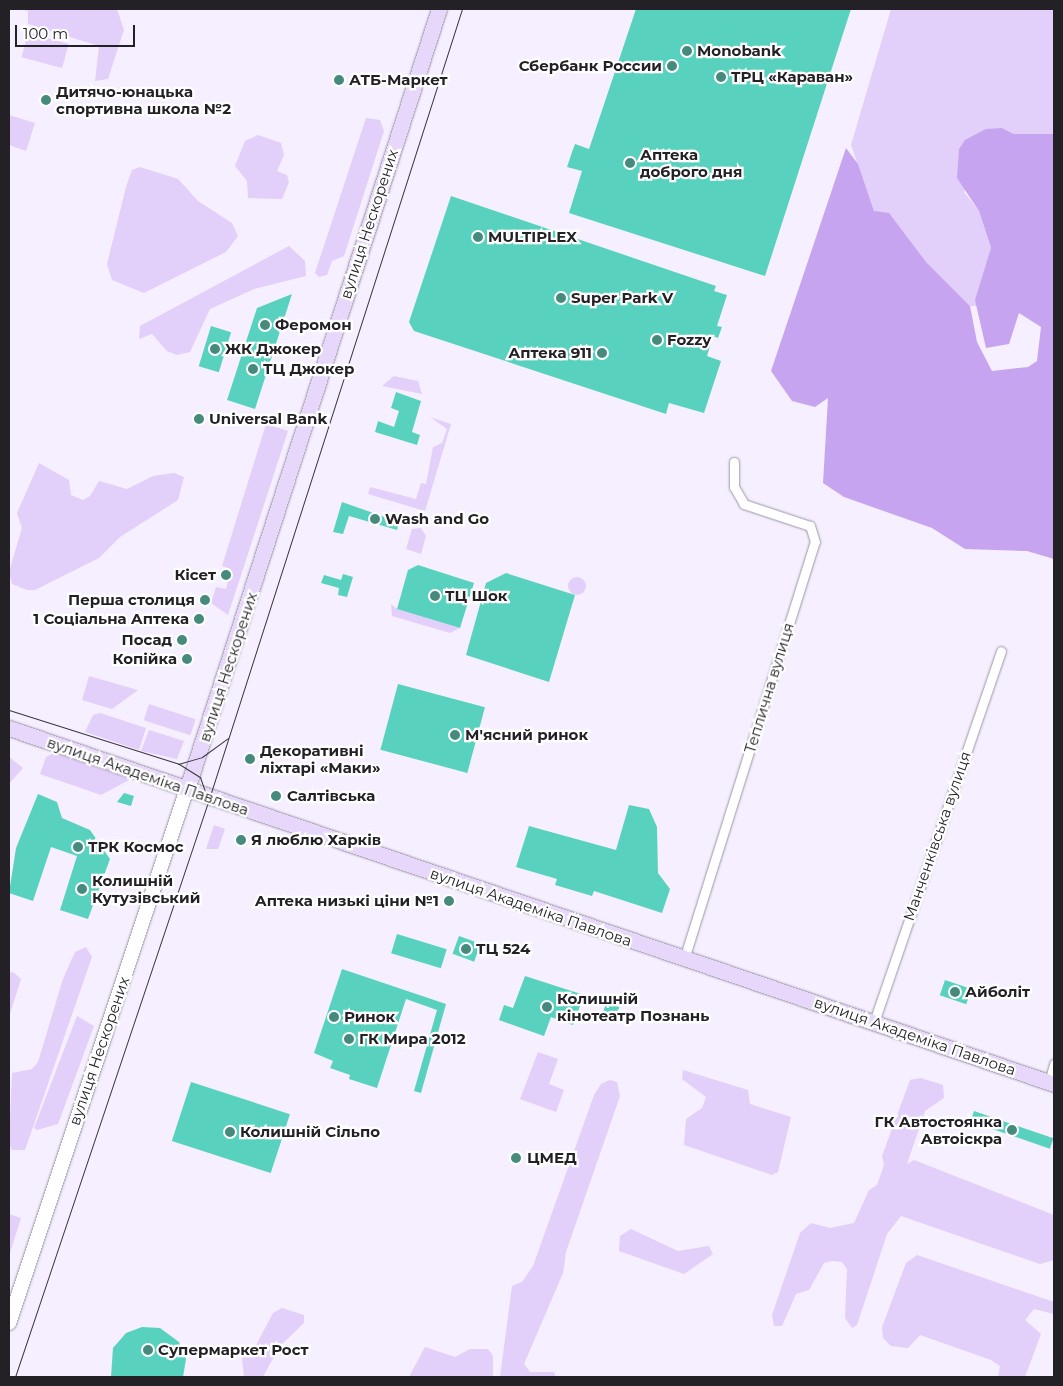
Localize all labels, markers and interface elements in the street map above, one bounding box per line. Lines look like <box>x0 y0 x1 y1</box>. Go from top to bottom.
scale bar <box>18 15 138 47</box>
text: 100 m <box>23 24 68 43</box>
place label: Monobank <box>697 42 781 60</box>
marker: Monobank <box>681 45 693 57</box>
place label: Сбербанк России <box>519 57 662 75</box>
marker: Сбербанк России <box>666 60 678 72</box>
place label: ТРЦ «Караван» <box>731 68 853 86</box>
place label: АТБ-Маркет <box>349 71 448 89</box>
marker: ТРЦ «Караван» <box>715 71 727 83</box>
marker: АТБ-Маркет <box>333 74 345 86</box>
place label: Дитячо-юнацька спортивна школа №2 <box>56 82 231 117</box>
marker: Дитячо-юнацька спортивна школа №2 <box>40 94 52 106</box>
place label: Аптека доброго дня <box>640 145 742 180</box>
street label: вулиця Нескорених <box>336 147 402 301</box>
marker: Аптека доброго дня <box>624 157 636 169</box>
place label: MULTIPLEX <box>488 228 577 246</box>
marker: MULTIPLEX <box>472 231 484 243</box>
place label: Super Park V <box>571 289 673 307</box>
marker: Super Park V <box>555 292 567 304</box>
place label: Феромон <box>275 316 352 334</box>
marker: Феромон <box>259 319 271 331</box>
place label: Fozzy <box>667 331 711 349</box>
marker: Fozzy <box>651 334 663 346</box>
place label: ЖК Джокер <box>225 340 321 358</box>
marker: ЖК Джокер <box>209 343 221 355</box>
place label: Аптека 911 <box>508 344 592 362</box>
marker: Аптека 911 <box>596 347 608 359</box>
place label: ТЦ Джокер <box>263 360 354 378</box>
marker: ТЦ Джокер <box>247 363 259 375</box>
place label: Universal Bank <box>209 410 327 428</box>
marker: Universal Bank <box>193 413 205 425</box>
place label: Wash and Go <box>385 510 489 528</box>
marker: Wash and Go <box>369 513 381 525</box>
place label: Кісет <box>174 566 216 584</box>
marker: Кісет <box>220 569 232 581</box>
place label: ТЦ Шок <box>445 587 507 605</box>
street label: вулиця Нескорених <box>195 590 261 744</box>
marker: ТЦ Шок <box>429 590 441 602</box>
place label: Перша столиця <box>68 591 195 609</box>
marker: Перша столиця <box>199 594 211 606</box>
place label: 1 Соціальна Аптека <box>33 610 189 628</box>
marker: 1 Соціальна Аптека <box>193 613 205 625</box>
street label: Теплична вулиця <box>741 621 797 755</box>
place label: Посад <box>122 631 172 649</box>
marker: Посад <box>176 634 188 646</box>
place label: Копійка <box>113 650 177 668</box>
marker: Копійка <box>181 653 193 665</box>
place label: М'ясний ринок <box>465 726 588 744</box>
marker: М'ясний ринок <box>449 729 461 741</box>
street label: вулиця Академіка Павлова <box>45 733 251 819</box>
place label: Декоративні ліхтарі «Маки» <box>260 741 381 776</box>
street label: Манченківська вулиця <box>900 749 974 923</box>
marker: Декоративні ліхтарі «Маки» <box>244 753 256 765</box>
place label: Салтівська <box>287 787 375 805</box>
marker: Салтівська <box>269 789 283 803</box>
place label: Я люблю Харків <box>251 831 381 849</box>
marker: Я люблю Харків <box>235 834 247 846</box>
place label: ТРК Космос <box>88 838 184 856</box>
marker: ТРК Космос <box>72 841 84 853</box>
street label: вулиця Академіка Павлова <box>428 864 634 950</box>
place label: Колишній Кутузівський <box>92 871 200 906</box>
marker: Колишній Кутузівський <box>76 883 88 895</box>
place label: Аптека низькі ціни №1 <box>255 892 439 910</box>
marker: Аптека низькі ціни №1 <box>443 895 455 907</box>
place label: ТЦ 524 <box>476 940 530 958</box>
marker: ТЦ 524 <box>460 943 472 955</box>
street label: вулиця Нескорених <box>65 974 133 1128</box>
place label: Айболіт <box>965 983 1030 1001</box>
marker: Айболіт <box>949 986 961 998</box>
place label: Колишній кінотеатр Познань <box>557 989 709 1024</box>
street label: вулиця Академіка Павлова <box>812 993 1018 1079</box>
marker: Колишній кінотеатр Познань <box>541 1001 553 1013</box>
place label: Ринок <box>344 1008 395 1026</box>
marker: Ринок <box>328 1011 340 1023</box>
place label: ГК Мира 2012 <box>359 1030 466 1048</box>
marker: ГК Мира 2012 <box>343 1033 355 1045</box>
place label: ГК Автостоянка Автоіскра <box>875 1112 1002 1147</box>
place label: Колишній Сільпо <box>240 1123 380 1141</box>
marker: ГК Автостоянка Автоіскра <box>1006 1124 1018 1136</box>
marker: Колишній Сільпо <box>224 1126 236 1138</box>
place label: ЦМЕД <box>527 1149 577 1167</box>
marker: ЦМЕД <box>509 1151 523 1165</box>
place label: Супермаркет Рост <box>158 1341 309 1359</box>
marker: Супермаркет Рост <box>142 1344 154 1356</box>

